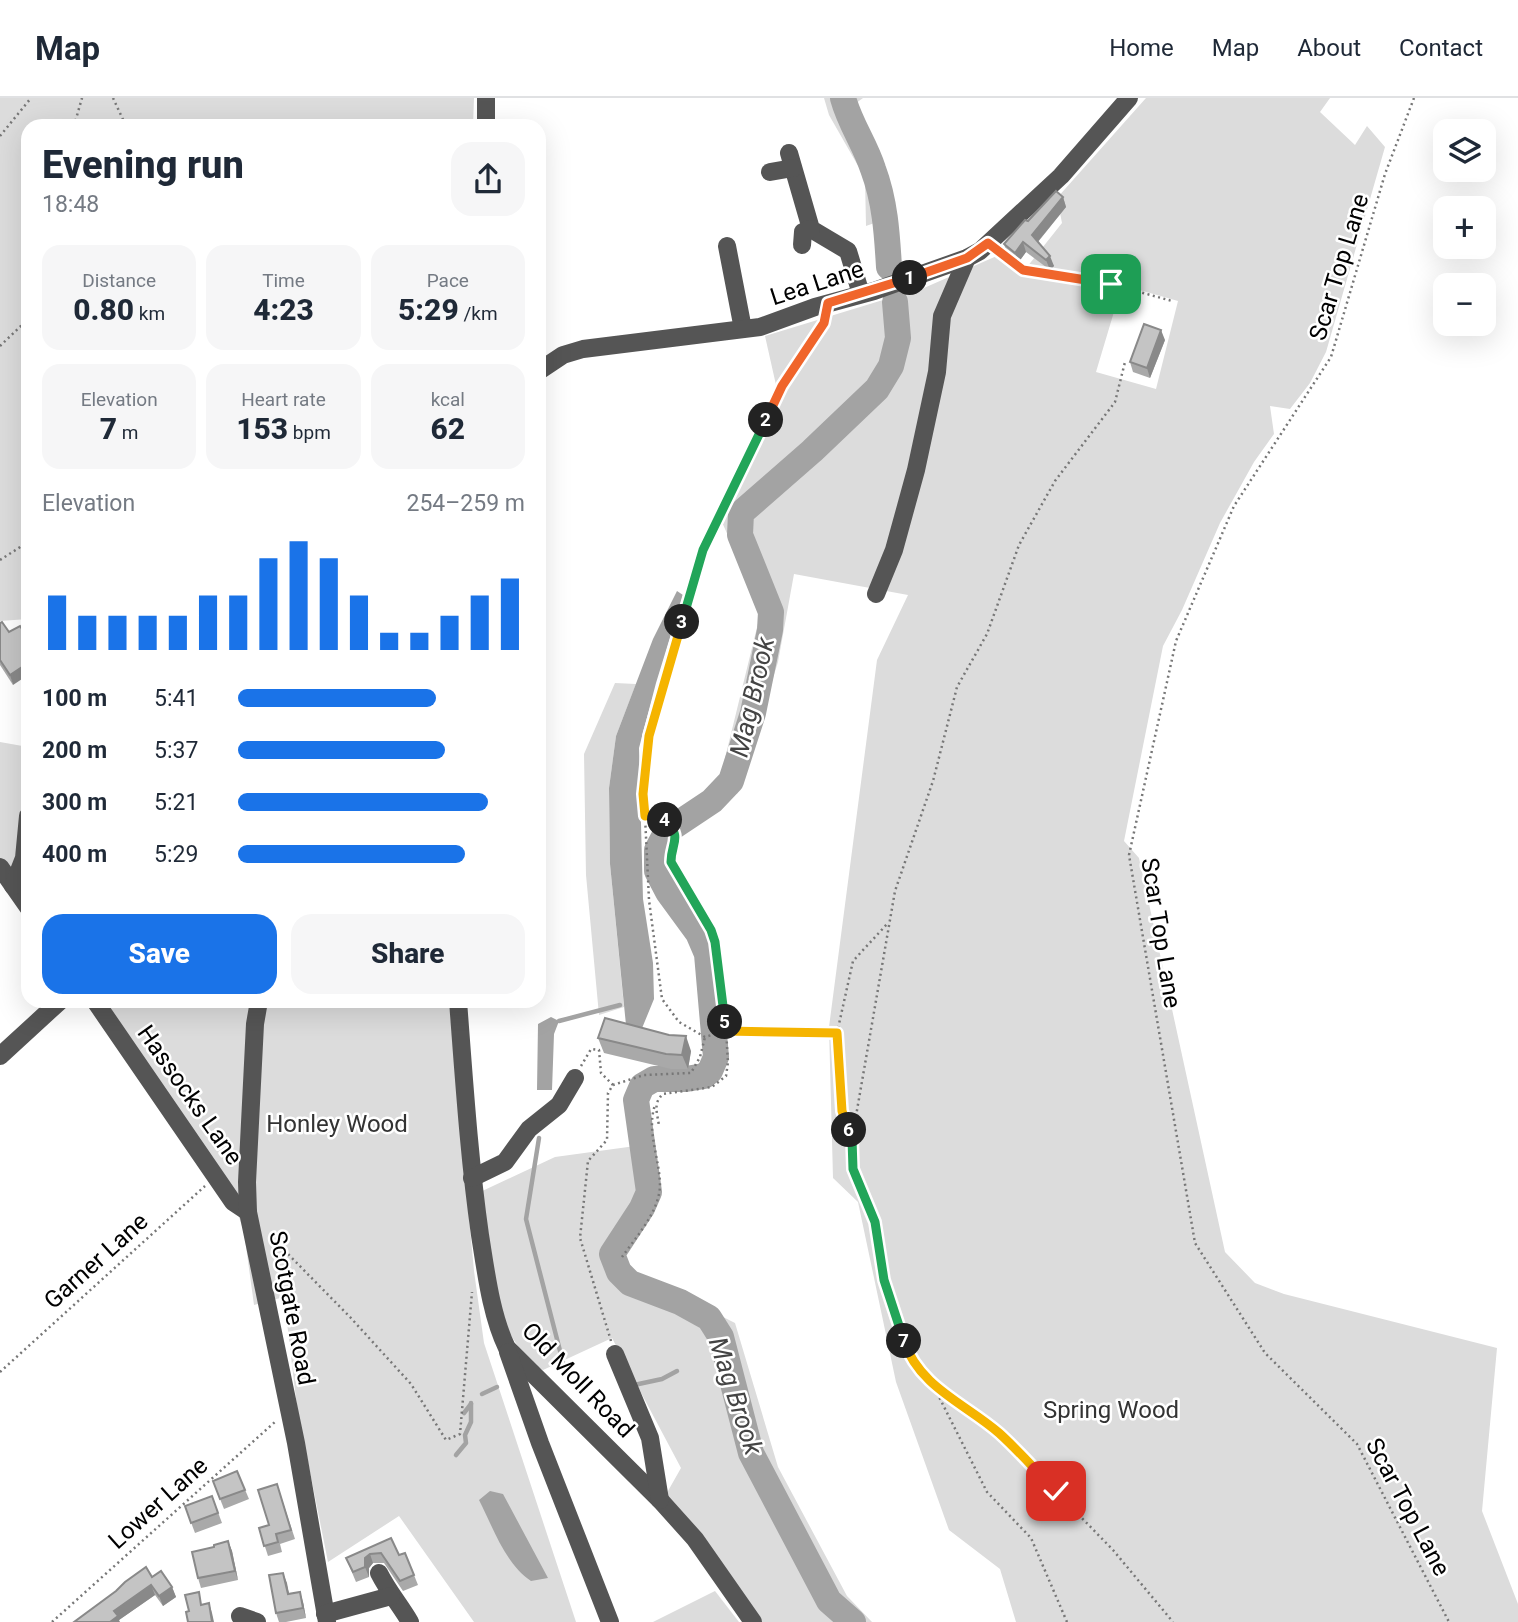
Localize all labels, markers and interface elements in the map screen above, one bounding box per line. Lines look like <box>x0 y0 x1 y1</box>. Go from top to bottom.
text: Map <box>35 29 100 68</box>
text: Home <box>1109 34 1174 62</box>
text: Map <box>1212 34 1259 62</box>
text: About <box>1297 34 1361 62</box>
text: Contact <box>1399 34 1483 62</box>
map controls <box>1433 119 1496 336</box>
button: layers <box>1433 119 1496 182</box>
button: share <box>451 142 525 216</box>
text: Evening run <box>42 143 244 187</box>
street label: Scar Top Lane <box>1303 190 1375 344</box>
text: 18:48 <box>42 191 99 218</box>
button: + <box>1433 196 1496 259</box>
pin <box>1081 254 1141 314</box>
street label: Lea Lane <box>767 255 867 311</box>
pin: 1 <box>892 260 928 296</box>
icon: arrive <box>1092 265 1130 303</box>
text: 1 <box>904 266 915 289</box>
text: Distance <box>82 269 156 292</box>
text: Time <box>262 269 305 292</box>
text: Pace <box>427 269 469 292</box>
button: − <box>1433 273 1496 336</box>
text: 0.80 <box>73 292 134 327</box>
text: 4:23 <box>253 292 314 327</box>
text: 5:29 <box>398 292 459 327</box>
text: km <box>134 302 165 325</box>
text: /km <box>459 302 498 325</box>
text: Elevation <box>81 388 158 411</box>
text: Heart rate <box>241 388 326 411</box>
text: kcal <box>431 388 465 411</box>
pin: 2 <box>748 402 784 438</box>
text: 2 <box>760 408 771 431</box>
text: 7 <box>100 411 117 446</box>
text: 153 <box>236 411 288 446</box>
text: 62 <box>431 411 465 446</box>
text: m <box>117 421 139 444</box>
text: bpm <box>288 421 331 444</box>
text: Elevation <box>42 490 135 517</box>
text: 254–259 m <box>406 490 525 517</box>
pin: 3 <box>664 604 700 640</box>
text: 3 <box>676 610 687 633</box>
water label: Mag Brook <box>724 633 781 760</box>
text: 100 m <box>42 685 107 712</box>
text: 5:41 <box>154 685 198 712</box>
text: 200 m <box>42 737 107 764</box>
text: 5:37 <box>154 737 198 764</box>
text: 300 m <box>42 789 107 816</box>
text: 5:21 <box>154 789 198 816</box>
pin: 4 <box>648 802 682 838</box>
text: 4 <box>659 808 670 831</box>
text: 400 m <box>42 841 107 868</box>
text: 5:29 <box>154 841 198 868</box>
street label: Scar Top Lane <box>1135 856 1187 1010</box>
button: Save <box>42 914 277 994</box>
button: Share <box>291 914 525 994</box>
pin: 5 <box>708 1004 742 1040</box>
text: 5 <box>719 1010 730 1033</box>
street label: Hassocks Lane <box>132 1020 248 1170</box>
park label: Honley Wood <box>266 1110 408 1138</box>
pin: 6 <box>832 1112 866 1148</box>
text: 6 <box>843 1118 854 1141</box>
street label: Garner Lane <box>38 1207 154 1315</box>
street label: Scotgate Road <box>263 1229 321 1387</box>
street label: Old Moll Road <box>516 1317 640 1443</box>
pin: 7 <box>886 1324 922 1358</box>
text: 7 <box>898 1329 909 1352</box>
water label: Mag Brook <box>703 1333 769 1460</box>
park label: Spring Wood <box>1043 1396 1179 1424</box>
street label: Scar Top Lane <box>1360 1433 1456 1581</box>
street label: Lower Lane <box>103 1451 213 1555</box>
pin <box>1026 1461 1086 1521</box>
icon: check <box>1037 1472 1075 1510</box>

